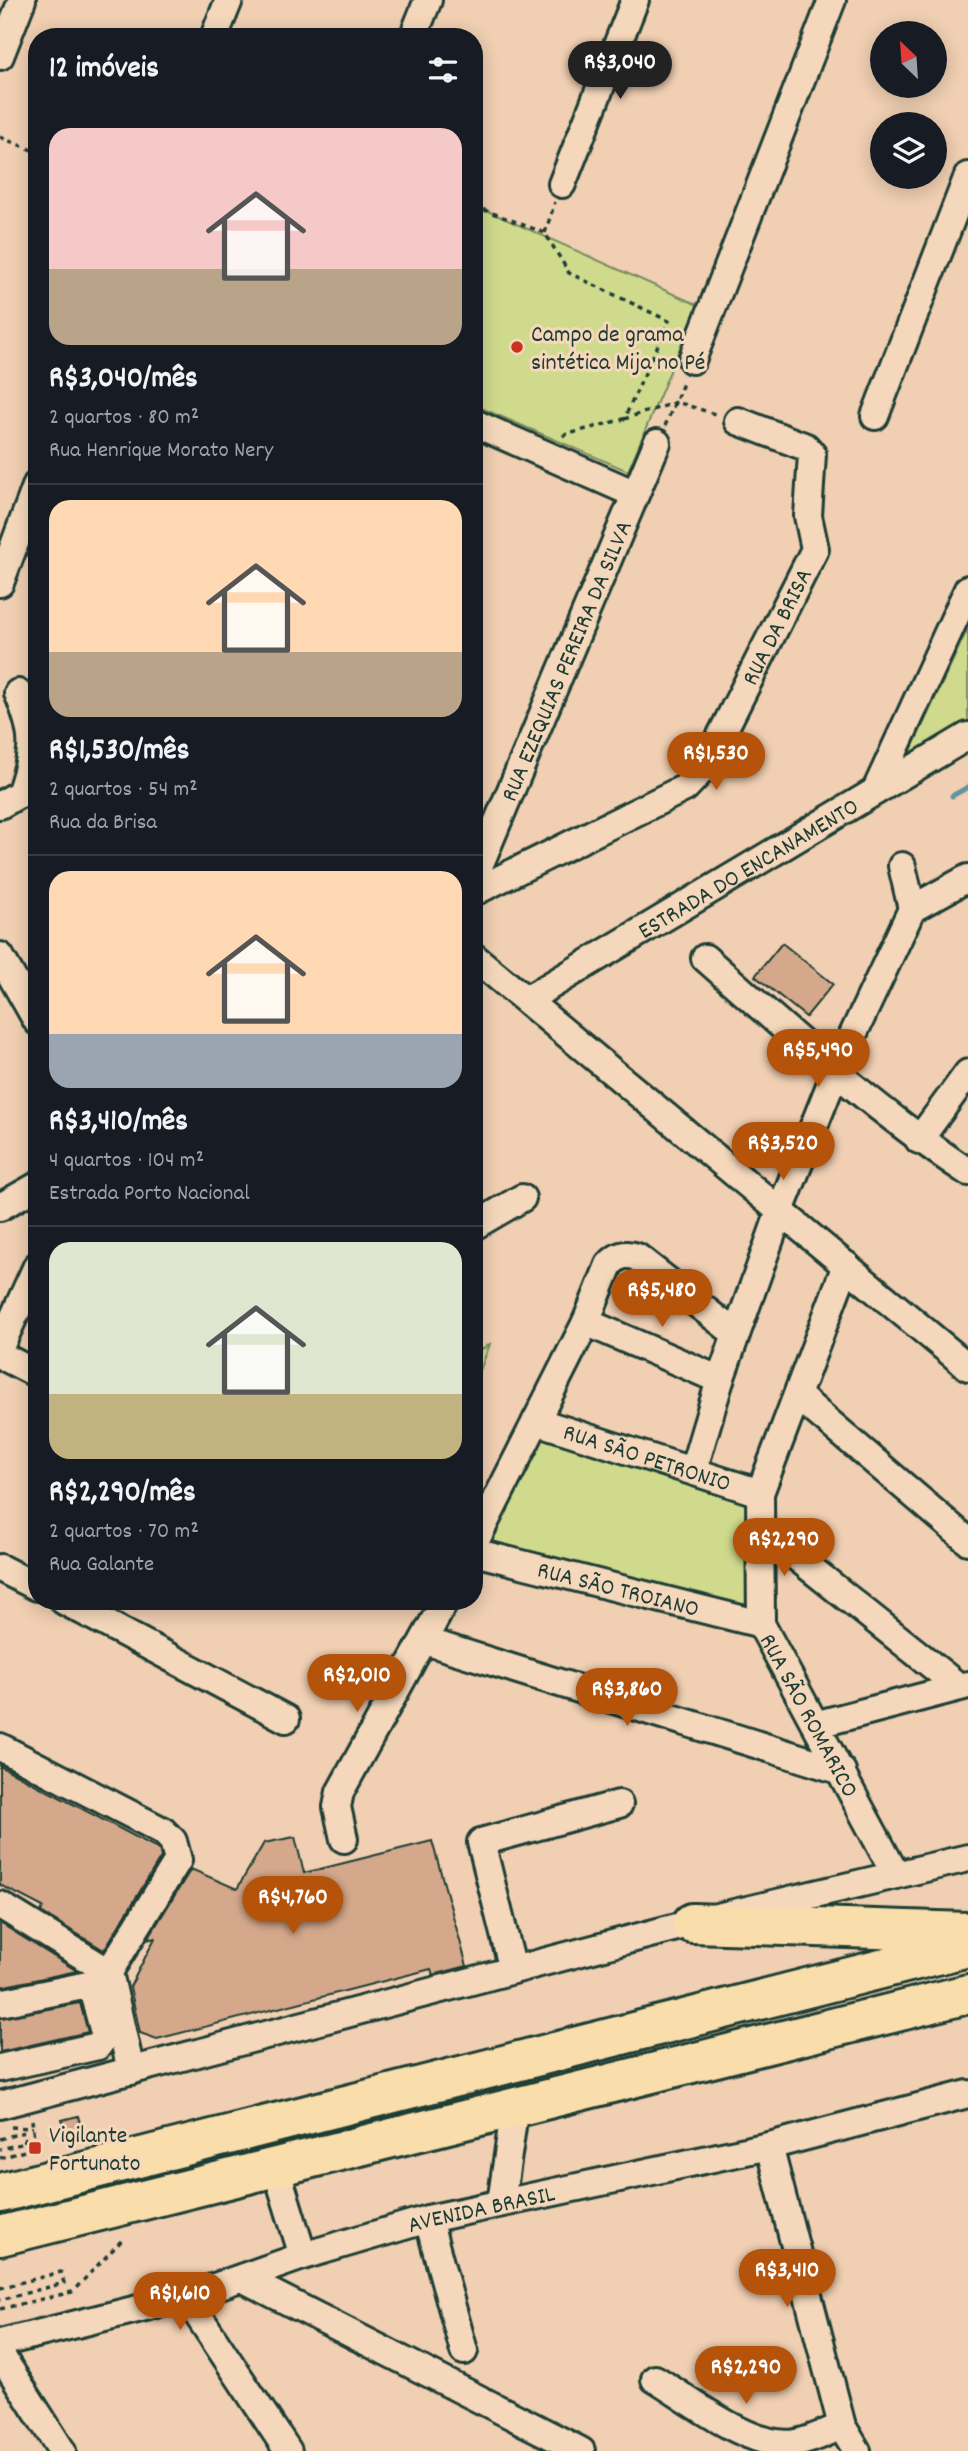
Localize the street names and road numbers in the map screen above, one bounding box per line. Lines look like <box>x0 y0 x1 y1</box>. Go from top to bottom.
street label: RUA EZEQUIAS PEREIRA DA SILVA <box>494 516 643 808</box>
street label: RUA DA BRISA <box>735 563 823 692</box>
street label: ESTRADA DO ENCANAMENTO <box>633 791 866 949</box>
street label: RUA SÃO PETRONIO <box>558 1417 735 1502</box>
street label: RUA SÃO TROIANO <box>533 1555 702 1628</box>
street label: RUA SÃO ROMARICO <box>749 1628 865 1804</box>
street label: AVENIDA BRASIL <box>404 2178 559 2244</box>

